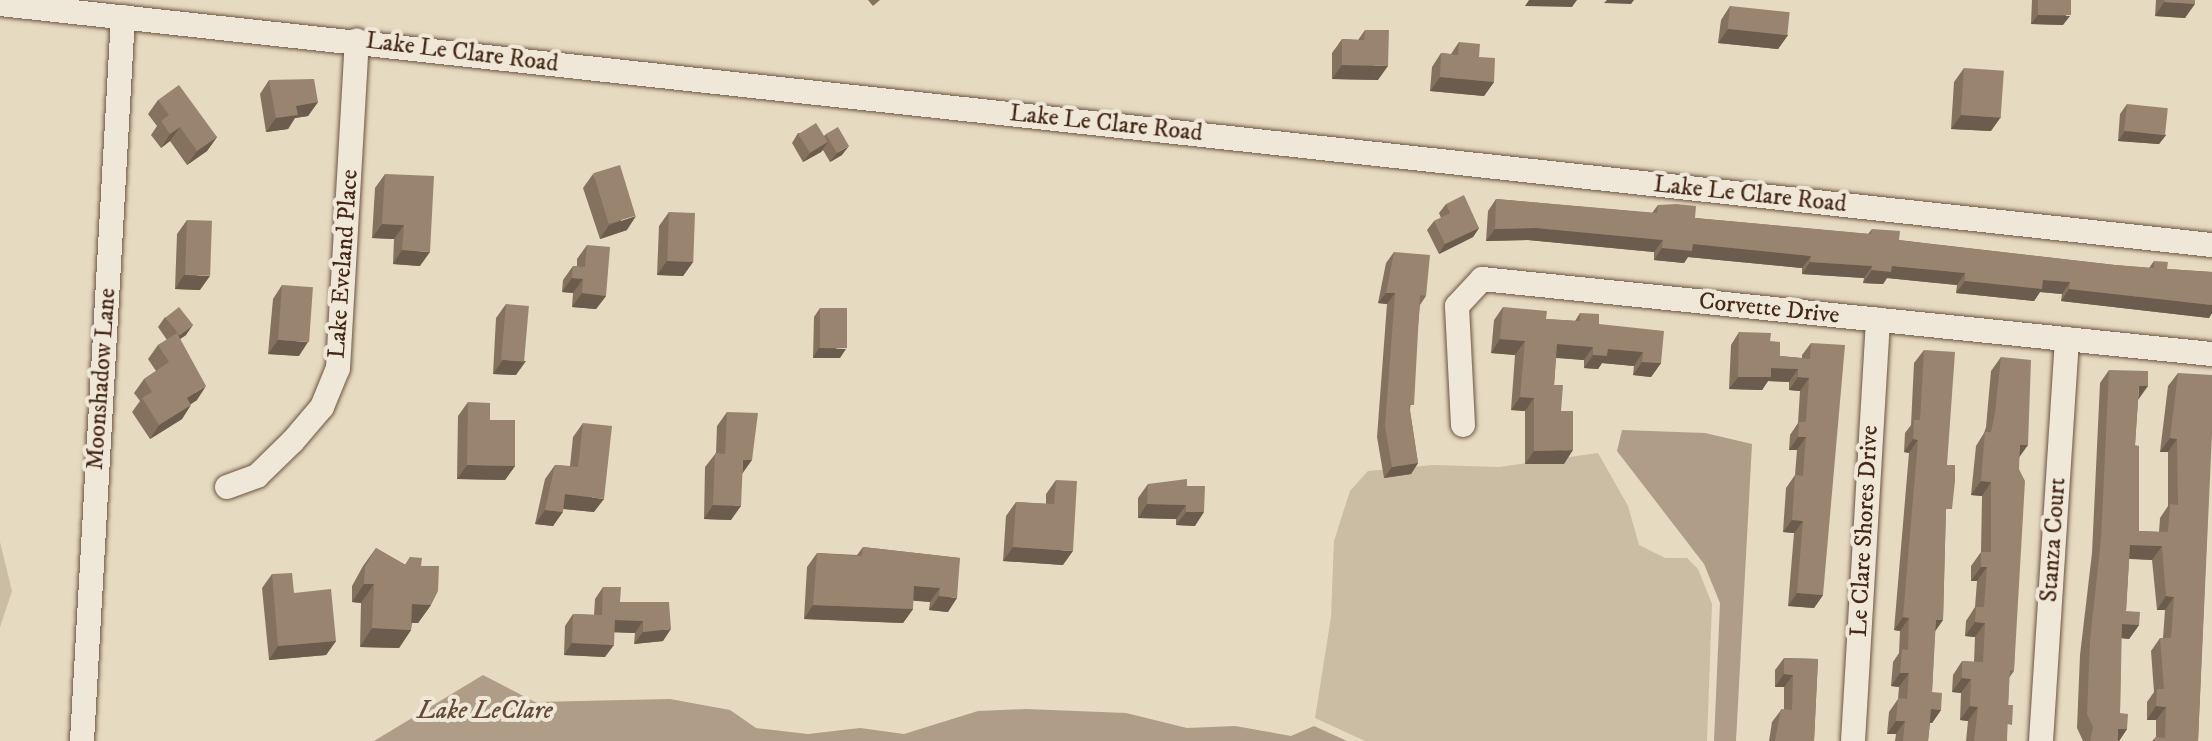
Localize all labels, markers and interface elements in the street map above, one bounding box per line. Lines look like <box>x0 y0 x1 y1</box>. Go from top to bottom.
street label: Lake Le Clare Road <box>364 27 560 79</box>
street label: Lake Le Clare Road <box>1008 100 1204 148</box>
street label: Lake Eveland Place <box>323 168 365 360</box>
street label: Lake Le Clare Road <box>1652 171 1848 219</box>
street label: Moonshadow Lane <box>81 287 123 471</box>
street label: Corvette Drive <box>1697 287 1841 331</box>
street label: Le Clare Shores Drive <box>1845 424 1885 638</box>
street label: Stanza Court <box>2035 477 2073 603</box>
water label: Lake LeClare <box>417 695 553 727</box>

